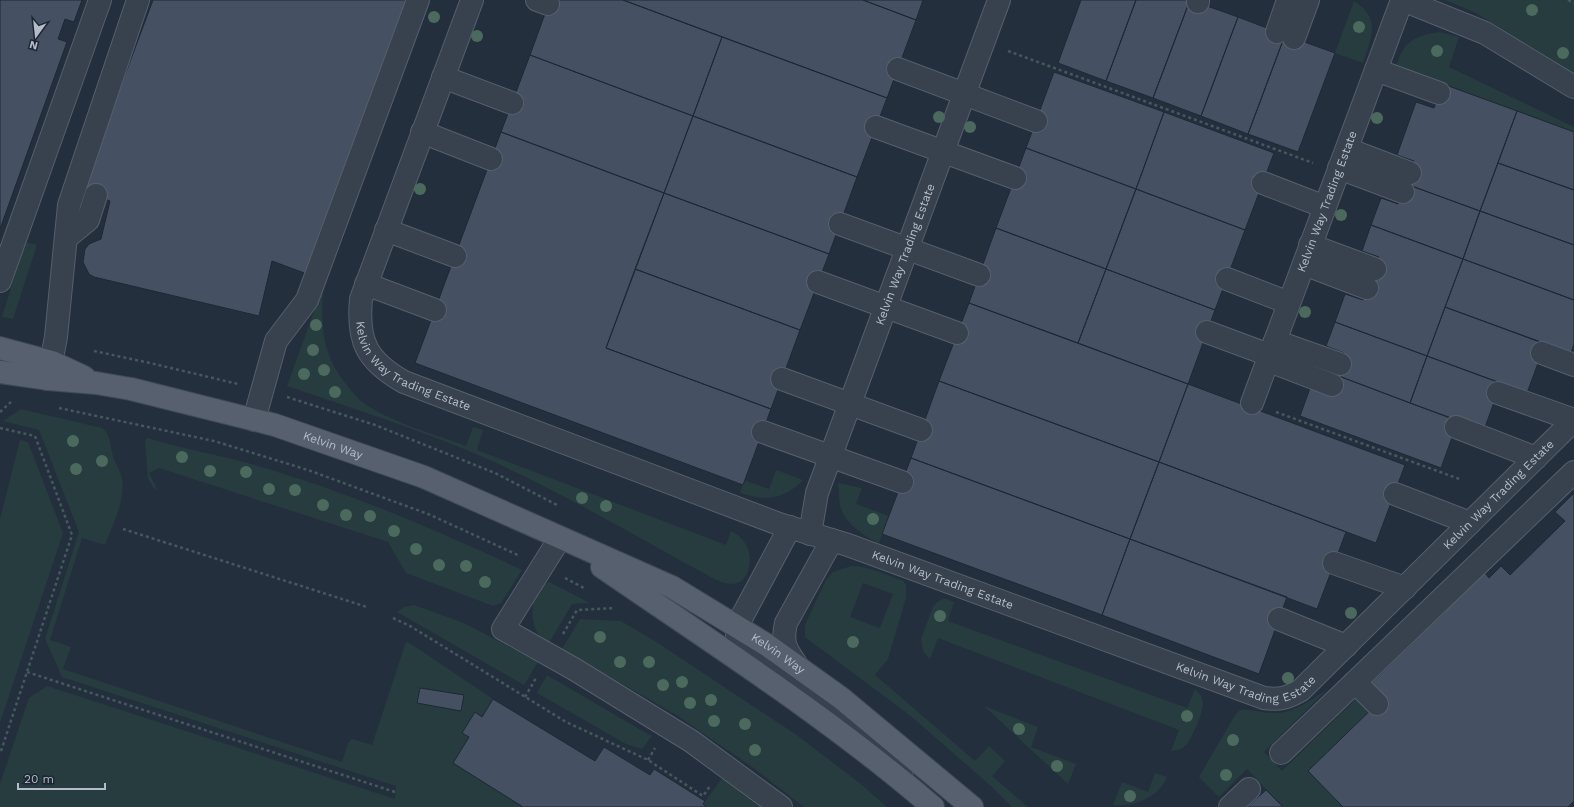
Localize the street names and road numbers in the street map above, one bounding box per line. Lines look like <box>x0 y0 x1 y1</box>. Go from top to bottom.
street label: Kelvin Way Trading Estate <box>1294 129 1360 274</box>
street label: Kelvin Way Trading Estate <box>873 182 938 327</box>
street label: Kelvin Way Trading Estate <box>353 321 473 414</box>
street label: Kelvin Way <box>301 428 365 462</box>
street label: Kelvin Way Trading Estate <box>1440 437 1557 552</box>
street label: Kelvin Way Trading Estate <box>870 547 1015 612</box>
street label: Kelvin Way <box>749 630 808 677</box>
street label: Kelvin Way Trading Estate <box>1174 659 1319 706</box>

